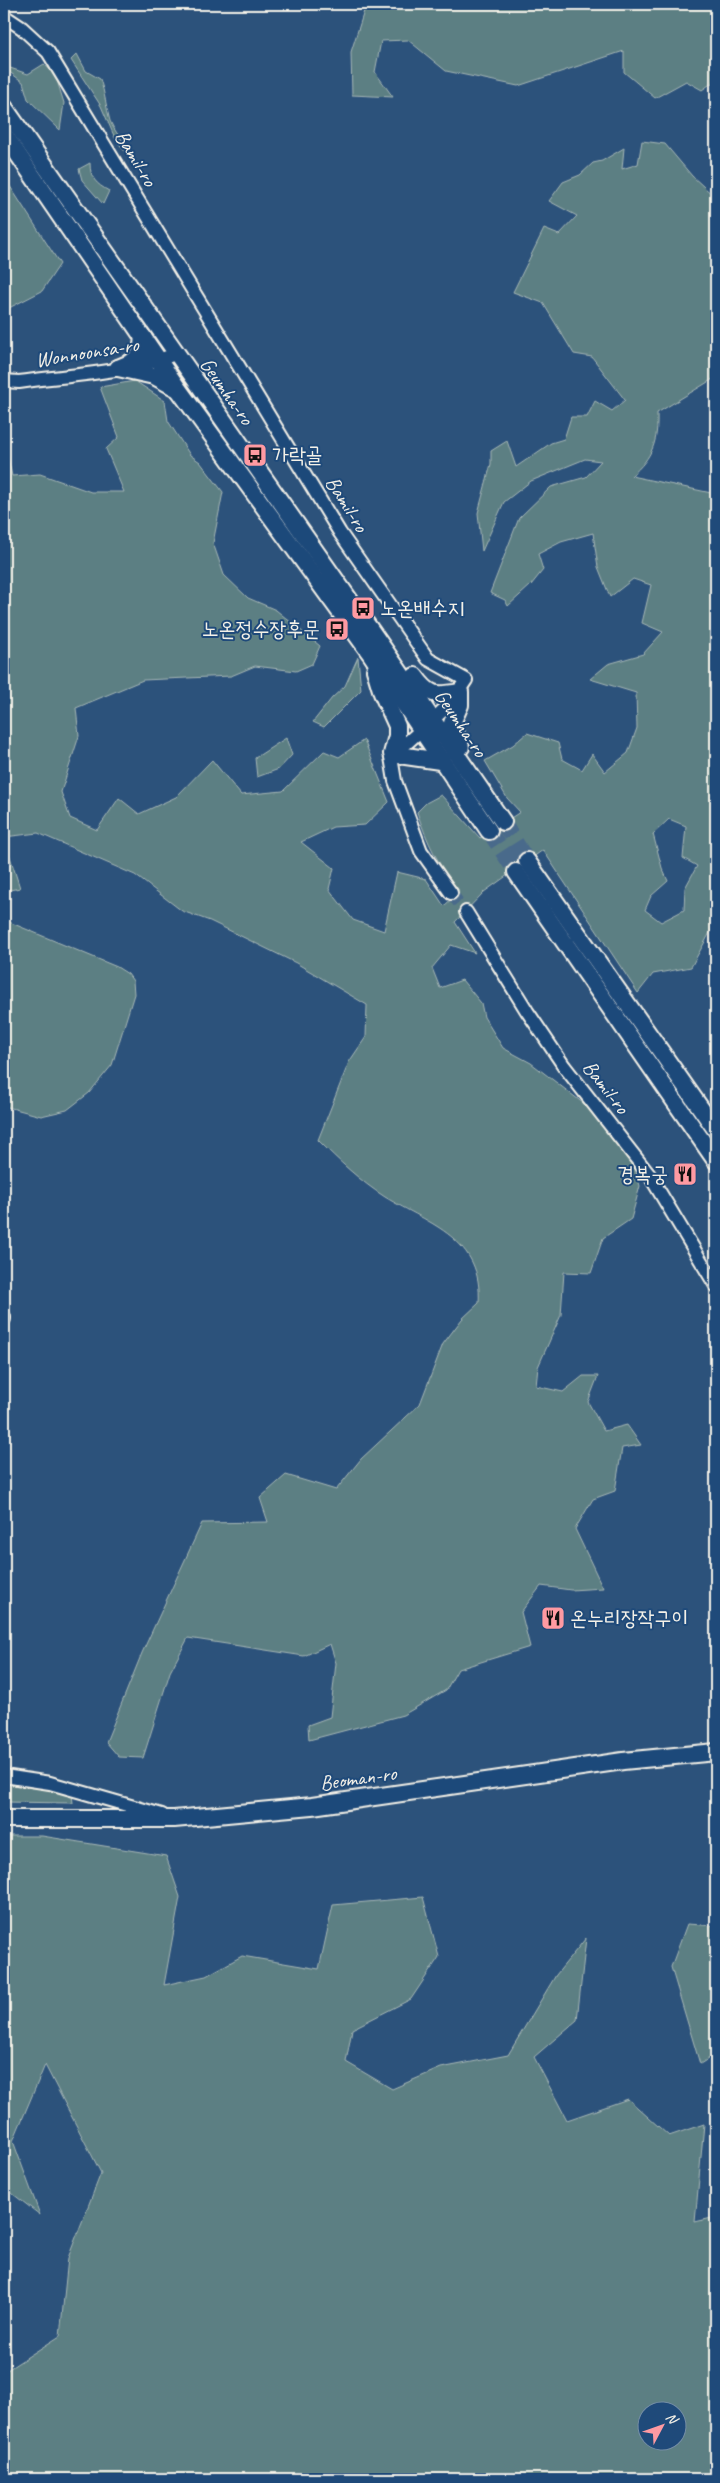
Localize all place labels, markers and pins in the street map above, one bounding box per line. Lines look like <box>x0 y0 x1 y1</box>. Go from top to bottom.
bus stop icon: 가락골 <box>242 442 268 468</box>
place label: 가락골 <box>272 442 323 468</box>
bus stop icon: 노온배수지 <box>350 595 376 621</box>
place label: 노온배수지 <box>380 595 465 621</box>
place label: 노온정수장후문 <box>202 616 320 642</box>
bus stop icon: 노온정수장후문 <box>324 616 350 642</box>
place label: 경복궁 <box>617 1161 668 1187</box>
restaurant icon: 경복궁 <box>672 1161 698 1187</box>
restaurant icon: 온누리장작구이 <box>540 1605 566 1631</box>
place label: 온누리장작구이 <box>570 1605 688 1631</box>

